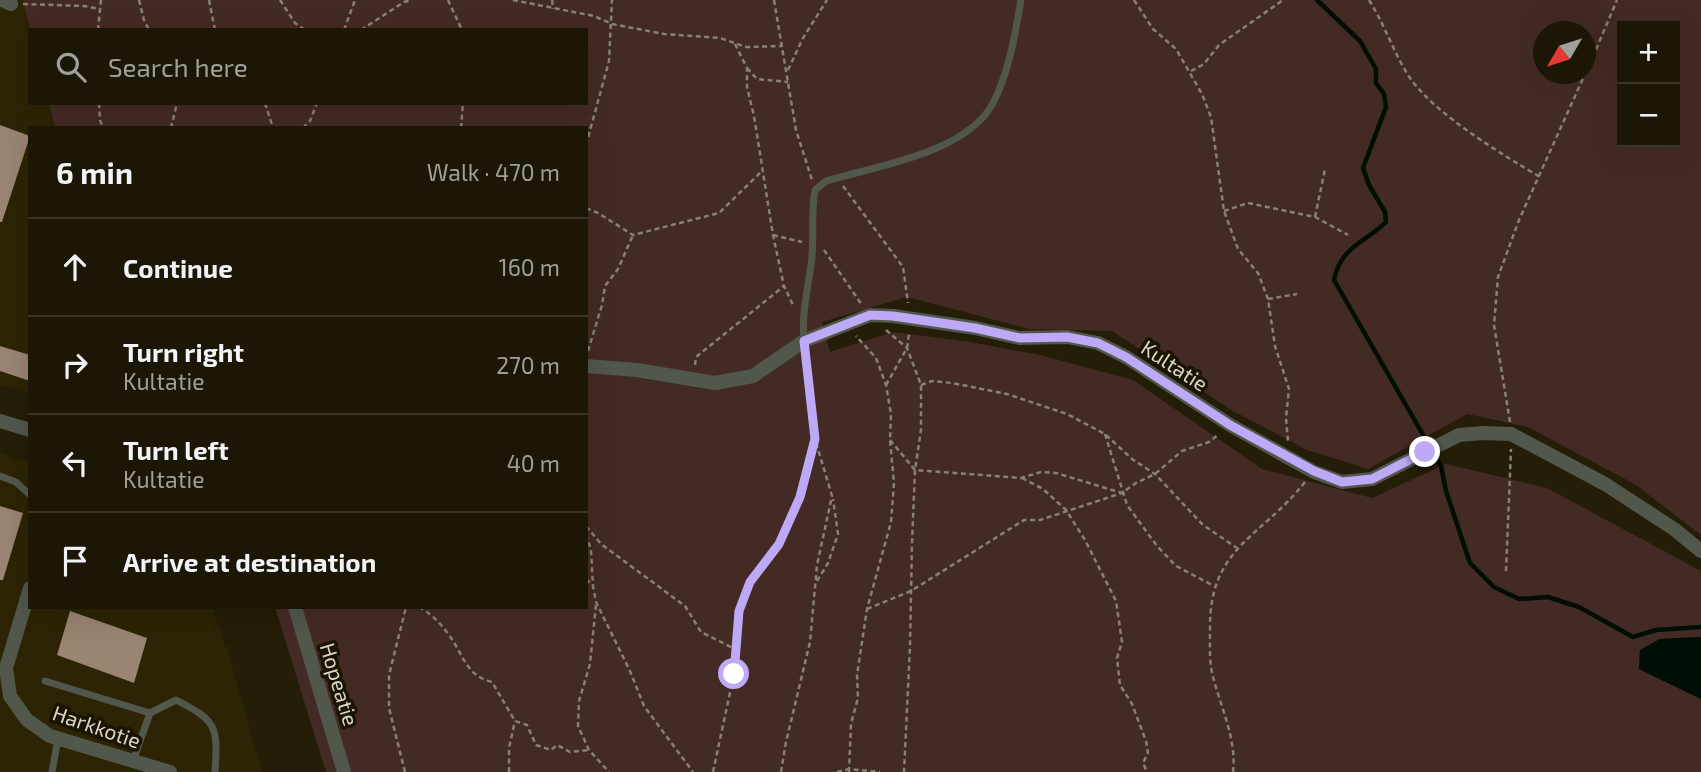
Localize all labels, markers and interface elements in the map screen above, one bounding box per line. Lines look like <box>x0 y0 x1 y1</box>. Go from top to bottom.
north arrow <box>1533 21 1596 84</box>
map controls <box>1617 21 1680 147</box>
button: + <box>1617 21 1680 84</box>
search box <box>28 28 588 105</box>
icon: search <box>52 48 90 86</box>
text: Search here <box>108 51 248 82</box>
button: − <box>1617 84 1680 147</box>
text: 6 min <box>56 154 133 190</box>
text: Walk · 470 m <box>427 158 560 186</box>
icon: ahead <box>56 248 94 286</box>
text: Continue <box>123 252 233 283</box>
text: 160 m <box>499 253 560 281</box>
street label: Kultatie <box>1137 334 1213 396</box>
text: Turn right <box>123 336 244 367</box>
icon: right <box>56 346 94 384</box>
text: 270 m <box>496 351 560 379</box>
text: Kultatie <box>123 367 205 395</box>
text: Turn left <box>123 434 229 465</box>
route end <box>1409 436 1440 467</box>
icon: left <box>56 444 94 482</box>
text: 40 m <box>507 449 560 477</box>
text: Kultatie <box>123 465 205 493</box>
icon: arrive <box>56 542 94 580</box>
text: Arrive at destination <box>123 546 376 577</box>
street label: Hopeatie <box>316 639 364 729</box>
route start <box>718 658 749 689</box>
street label: Harkkotie <box>50 699 144 753</box>

